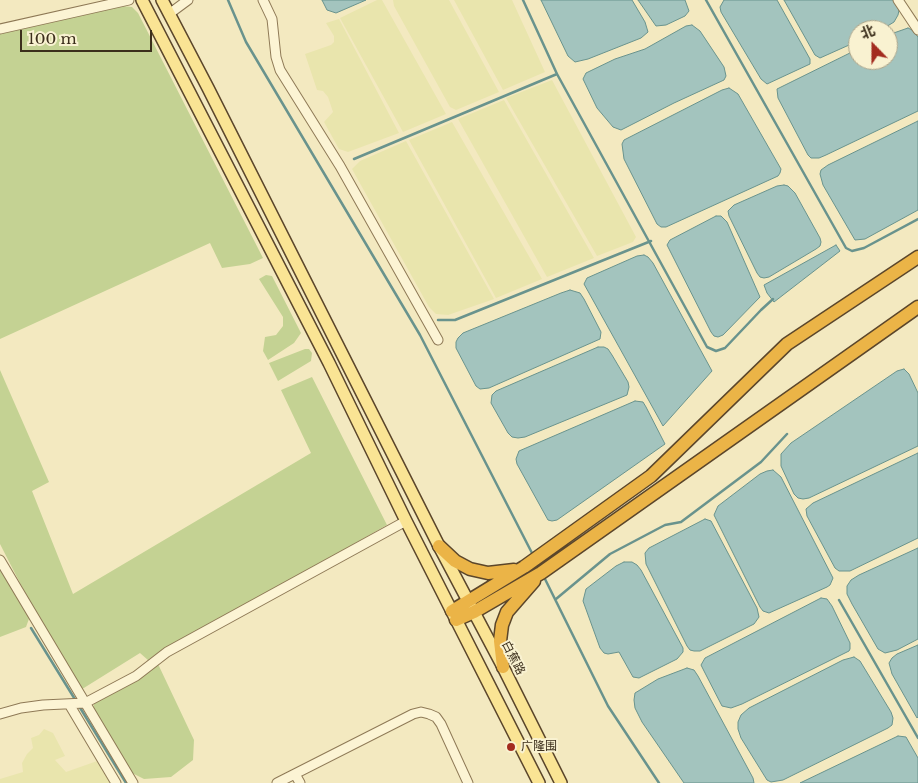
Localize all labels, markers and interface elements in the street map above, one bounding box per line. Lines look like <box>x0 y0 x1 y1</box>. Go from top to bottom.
scale bar <box>22 20 155 52</box>
north arrow <box>848 20 898 70</box>
text: 北 <box>858 21 878 43</box>
text: 100 m <box>28 29 77 48</box>
street label: 白蕉路 <box>498 639 528 677</box>
place label: 广隆围 <box>521 740 557 754</box>
marker: 广隆围 <box>505 741 517 753</box>

